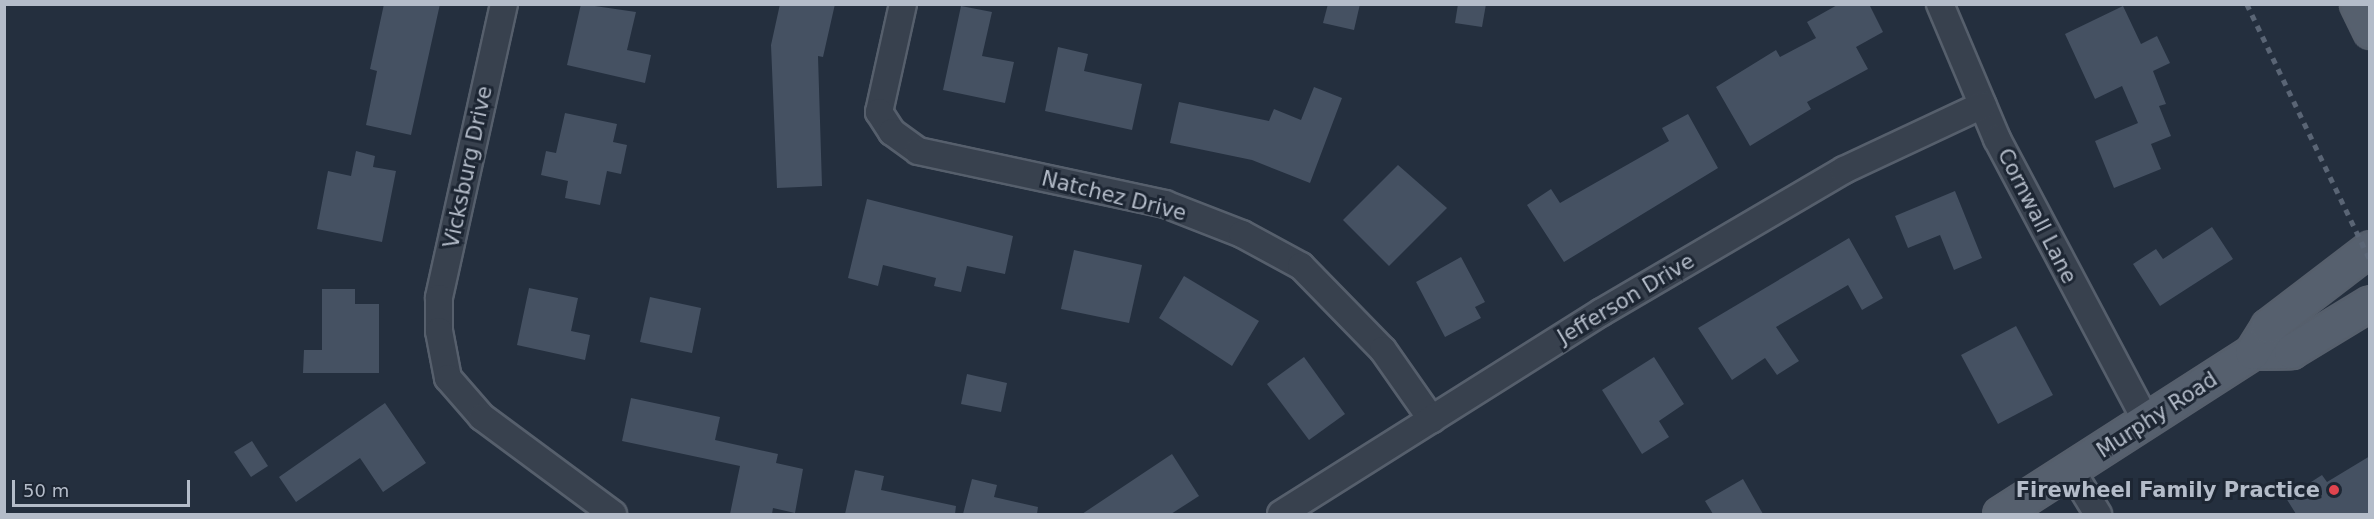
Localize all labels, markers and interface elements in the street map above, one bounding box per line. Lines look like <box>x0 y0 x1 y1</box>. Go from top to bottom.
street label: Vicksburg Drive <box>438 84 498 250</box>
street label: Cornwall Lane <box>1992 144 2082 288</box>
street label: Natchez Drive <box>1039 166 1189 226</box>
street label: Jefferson Drive <box>1553 248 1699 350</box>
street label: Murphy Road <box>2092 367 2222 463</box>
scale bar <box>15 468 194 506</box>
place label: Firewheel Family Practice <box>2016 477 2320 503</box>
text: 50 m <box>23 480 69 501</box>
marker: Firewheel Family Practice <box>2325 481 2343 499</box>

